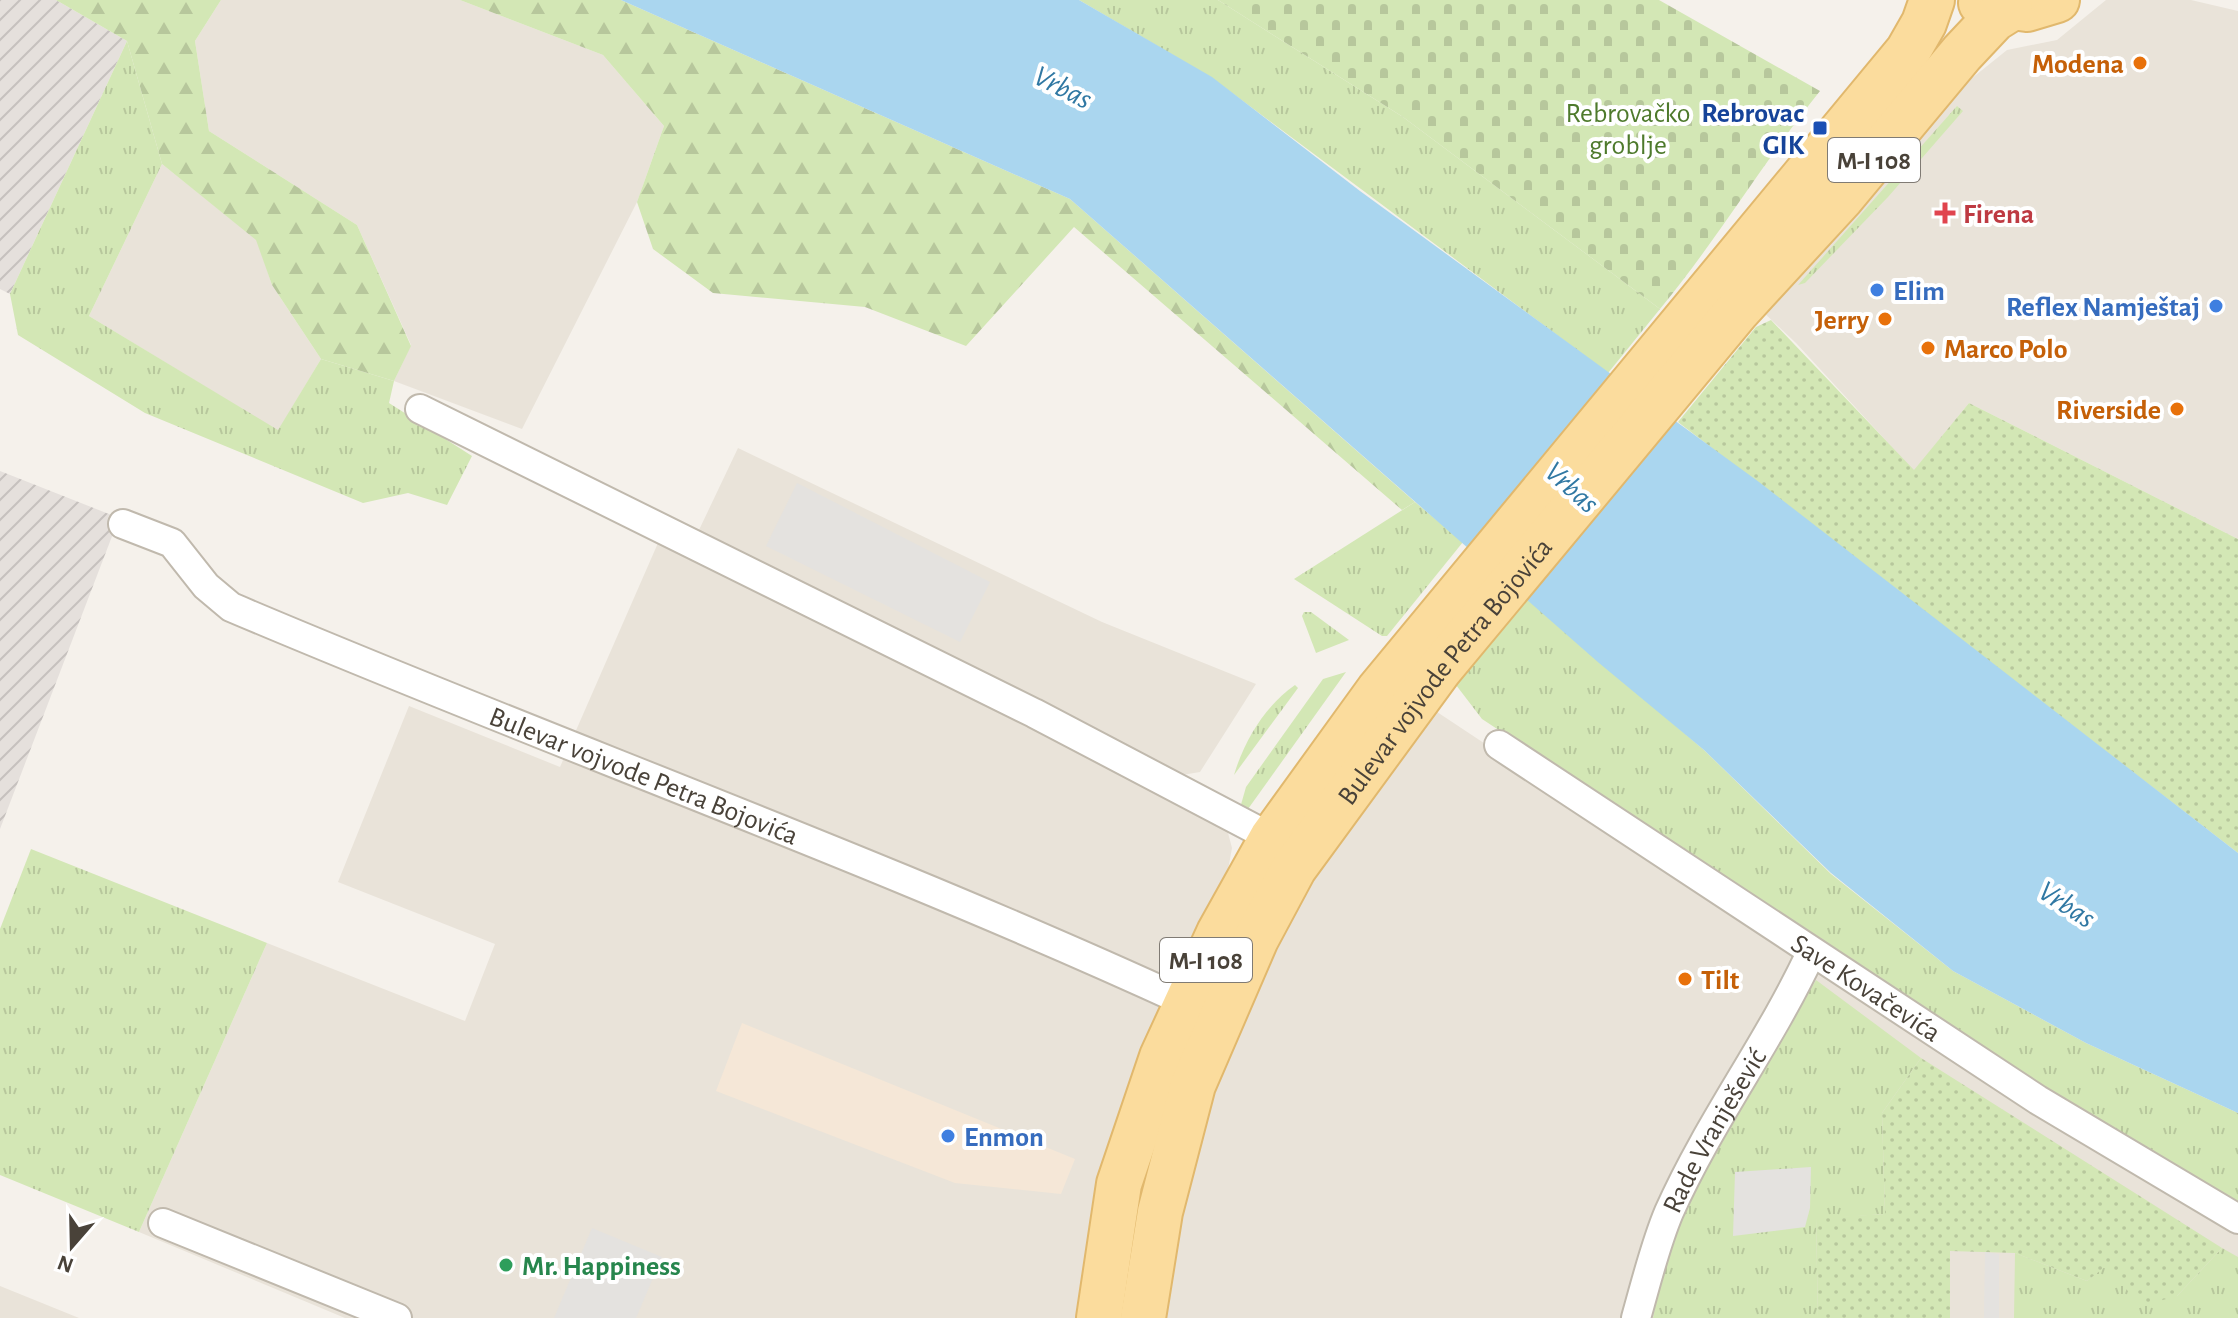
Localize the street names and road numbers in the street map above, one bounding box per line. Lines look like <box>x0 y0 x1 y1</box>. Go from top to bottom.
road number: M-I 108 <box>1828 138 1920 182</box>
street label: Bulevar vojvode Petra Bojovića <box>1333 534 1558 810</box>
street label: Bulevar vojvode Petra Bojovića <box>485 703 802 851</box>
street label: Save Kovačevića <box>1786 930 1945 1048</box>
road number: M-I 108 <box>1160 938 1252 982</box>
street label: Rade Vranješević <box>1659 1044 1772 1218</box>

